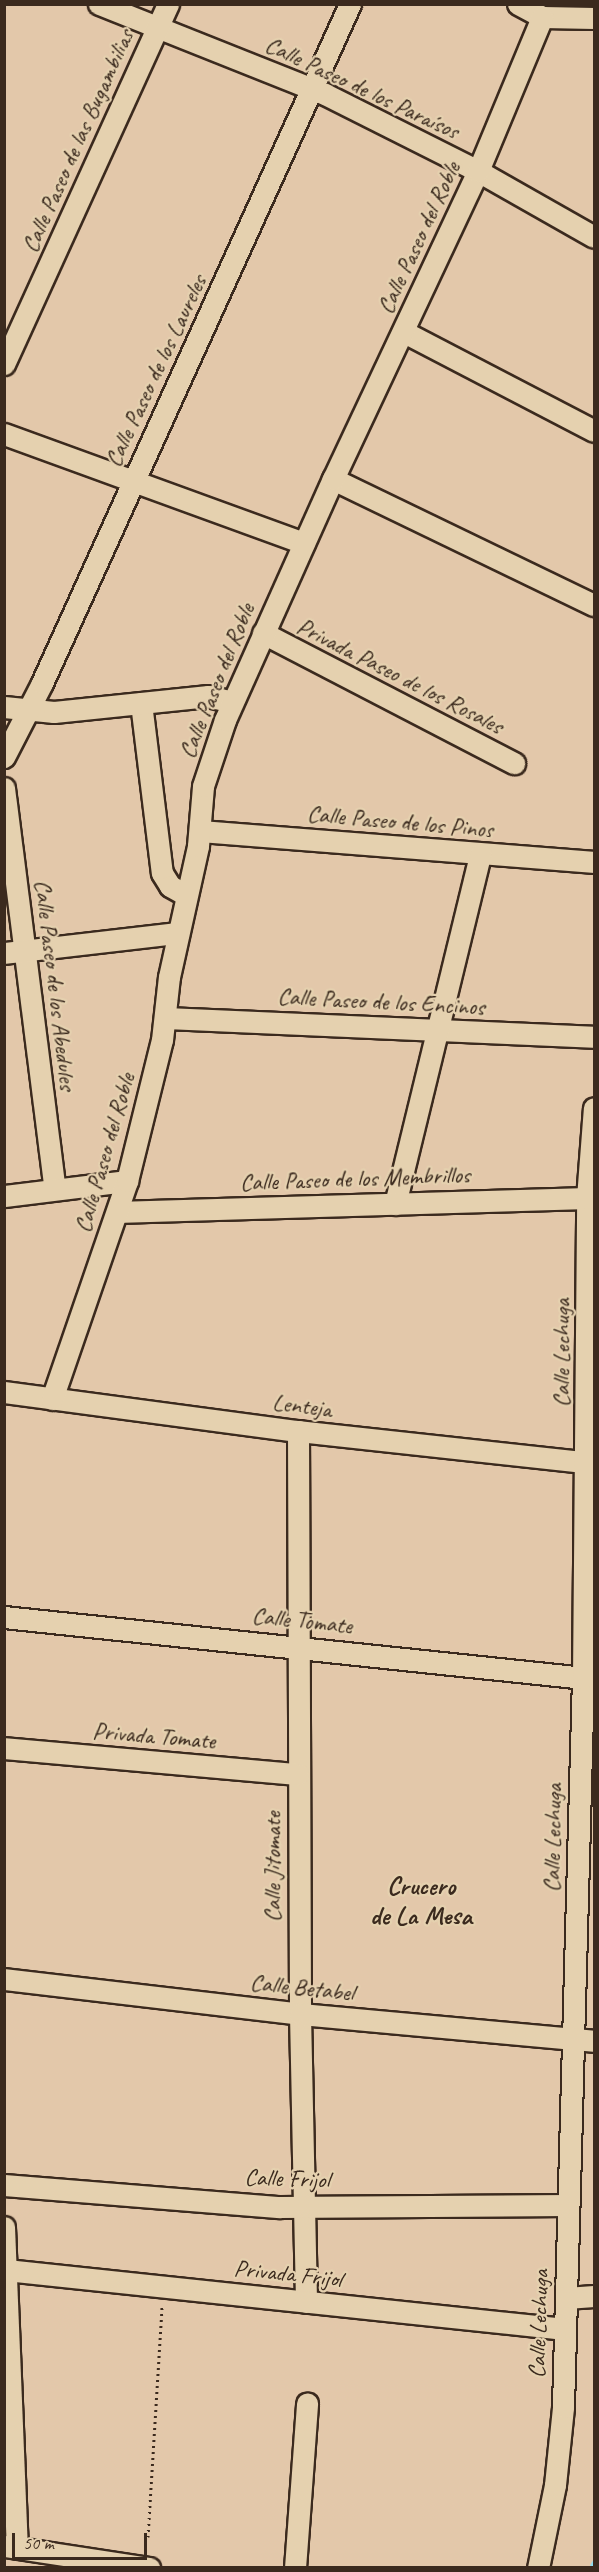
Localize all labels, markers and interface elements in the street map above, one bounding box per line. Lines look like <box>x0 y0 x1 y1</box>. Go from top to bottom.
street label: Calle Paseo de las Bugambilias <box>16 25 140 257</box>
street label: Calle Paseo de los Paraísos <box>260 30 464 146</box>
street label: Calle Paseo del Roble <box>371 157 467 319</box>
street label: Calle Paseo de los Laureles <box>99 270 213 472</box>
street label: Calle Paseo del Roble <box>173 599 261 763</box>
street label: Privada Paseo de los Rosales <box>293 612 507 740</box>
street label: Calle Paseo de los Pinos <box>305 799 495 845</box>
street label: Calle Paseo de los Abedules <box>28 878 82 1092</box>
street label: Calle Paseo de los Encinos <box>276 982 486 1022</box>
street label: Calle Paseo del Roble <box>68 1070 142 1236</box>
street label: Calle Paseo de los Membrillos <box>239 1161 471 1197</box>
street label: Calle Lechuga <box>548 1299 576 1407</box>
street label: Lenteja <box>271 1388 333 1424</box>
street label: Calle Tomate <box>251 1601 353 1641</box>
street label: Privada Tomate <box>91 1716 217 1756</box>
street label: Calle Lechuga <box>538 1784 568 1892</box>
street label: Calle Jitomate <box>259 1811 287 1923</box>
district label: Crucero de La Mesa <box>370 1870 472 1931</box>
street label: Calle Betabel <box>249 1968 355 2008</box>
street label: Calle Frijol <box>244 2163 330 2195</box>
street label: Privada Frijol <box>233 2254 343 2294</box>
street label: Calle Lechuga <box>523 2269 555 2379</box>
scale bar <box>15 2521 150 2559</box>
text: 50 m <box>23 2532 54 2554</box>

